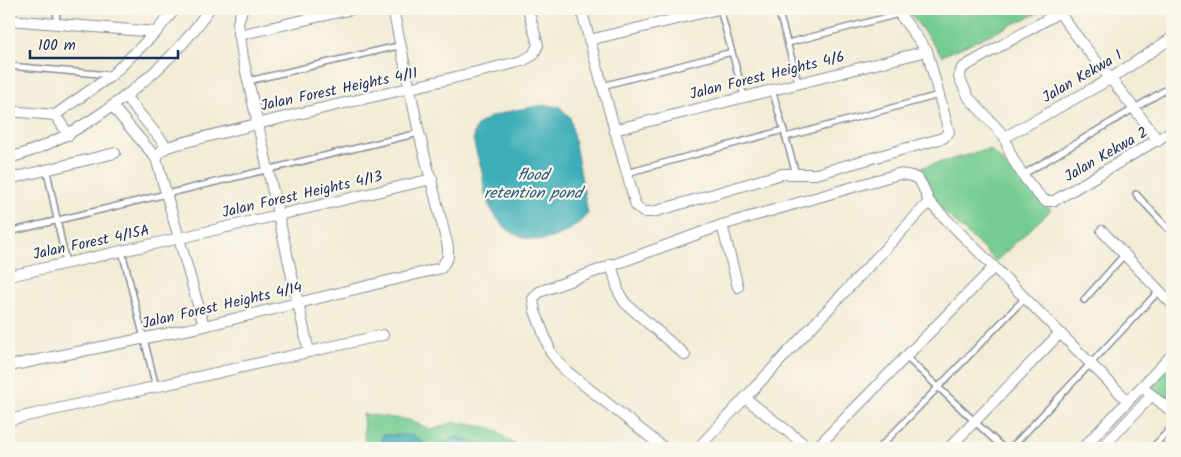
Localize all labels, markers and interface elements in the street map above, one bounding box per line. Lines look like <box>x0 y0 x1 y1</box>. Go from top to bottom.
scale bar <box>30 28 178 60</box>
text: 100 m <box>38 34 76 58</box>
street label: Jalan Kekwa 1 <box>1038 44 1127 110</box>
street label: Jalan Forest Heights 4/6 <box>687 45 847 107</box>
street label: Jalan Forest Heights 4/11 <box>258 62 420 118</box>
street label: Jalan Kekwa 2 <box>1060 121 1153 189</box>
water label: flood retention pond <box>484 163 586 206</box>
street label: Jalan Forest Heights 4/13 <box>220 165 385 225</box>
street label: Jalan Forest 4/15A <box>31 219 152 267</box>
street label: Jalan Forest Heights 4/14 <box>140 276 305 336</box>

